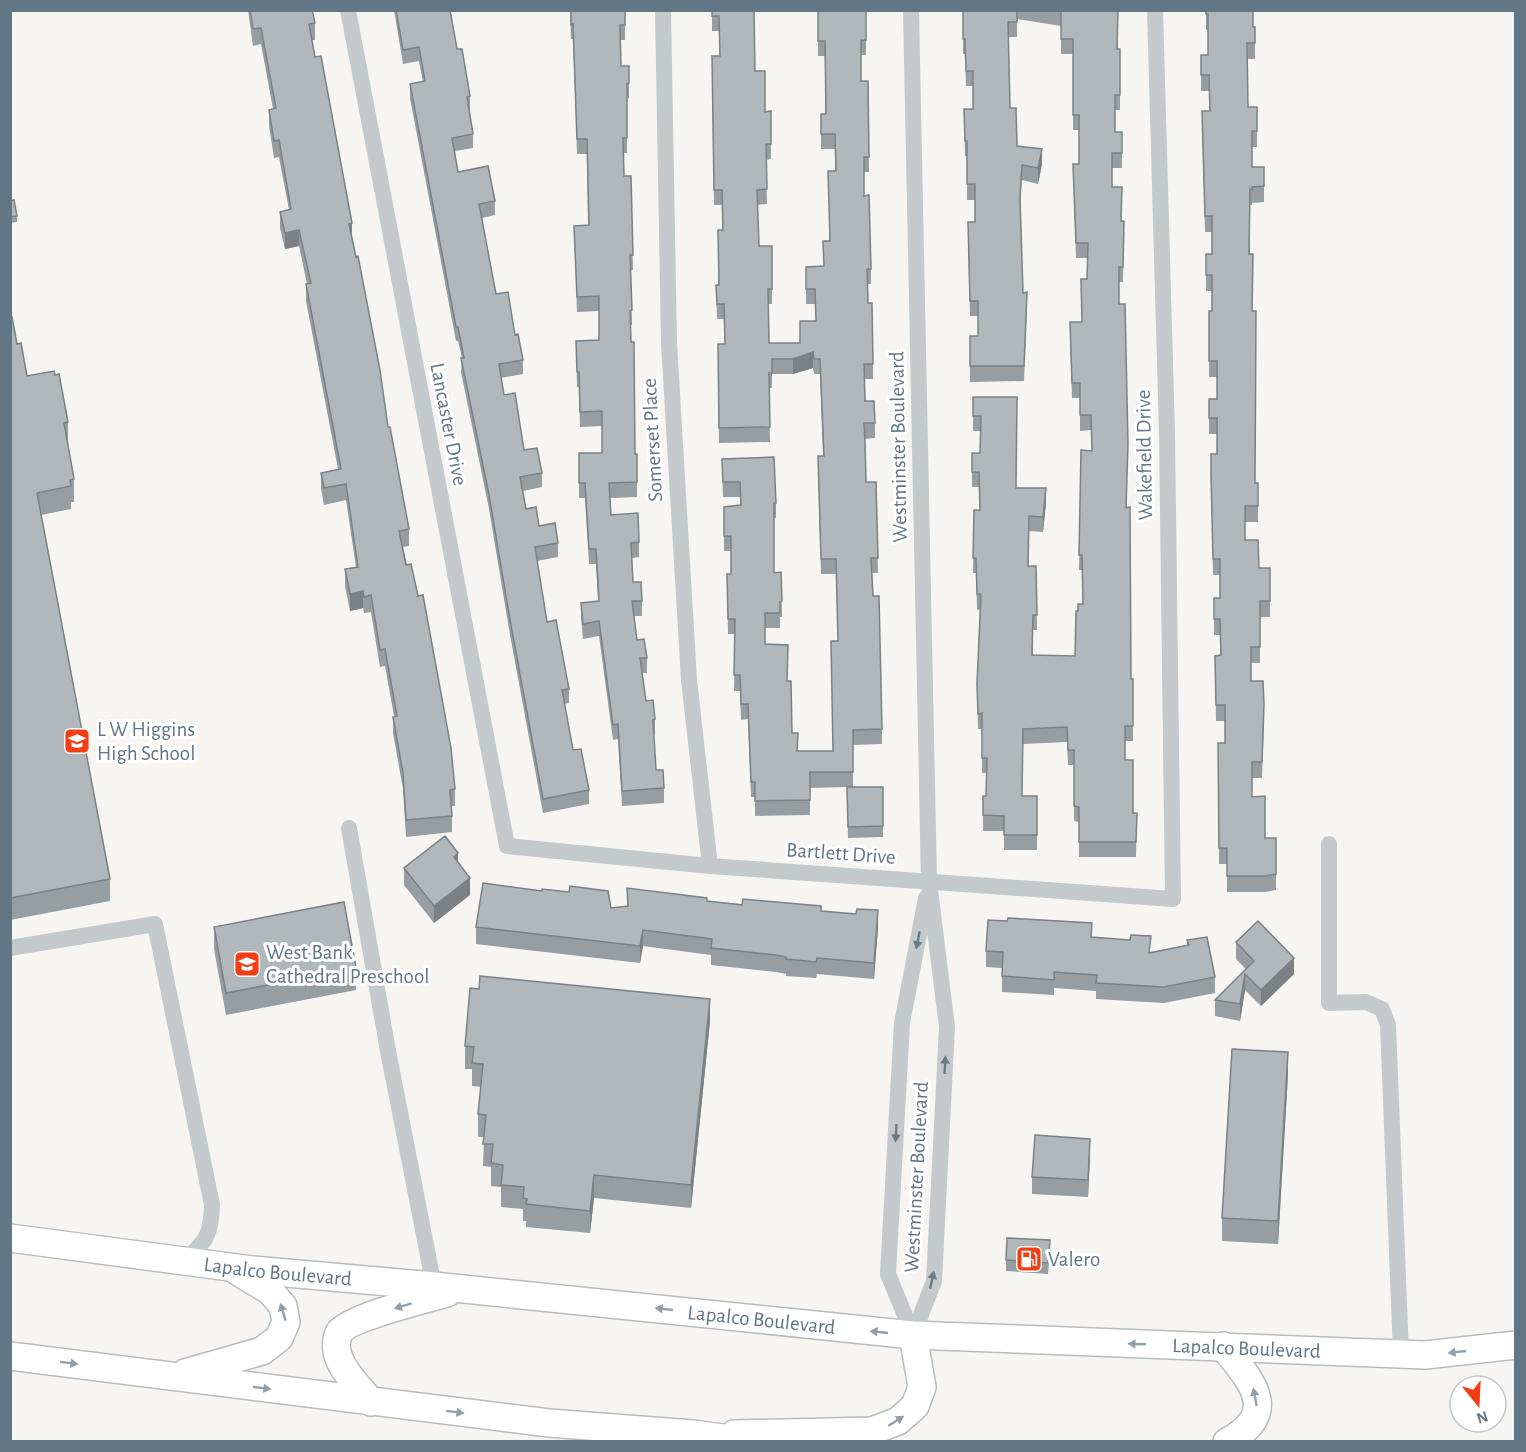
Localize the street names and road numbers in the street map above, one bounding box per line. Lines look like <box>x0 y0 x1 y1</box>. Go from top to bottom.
street label: Westminster Boulevard <box>886 351 911 543</box>
street label: Lancaster Drive <box>426 361 471 487</box>
street label: Somerset Place <box>639 377 666 502</box>
street label: Wakefield Drive <box>1133 389 1156 521</box>
street label: Bartlett Drive <box>786 839 896 868</box>
street label: Westminster Boulevard <box>901 1081 932 1273</box>
street label: Lapalco Boulevard <box>203 1254 353 1290</box>
street label: Lapalco Boulevard <box>686 1302 837 1338</box>
street label: Lapalco Boulevard <box>1172 1335 1321 1362</box>

